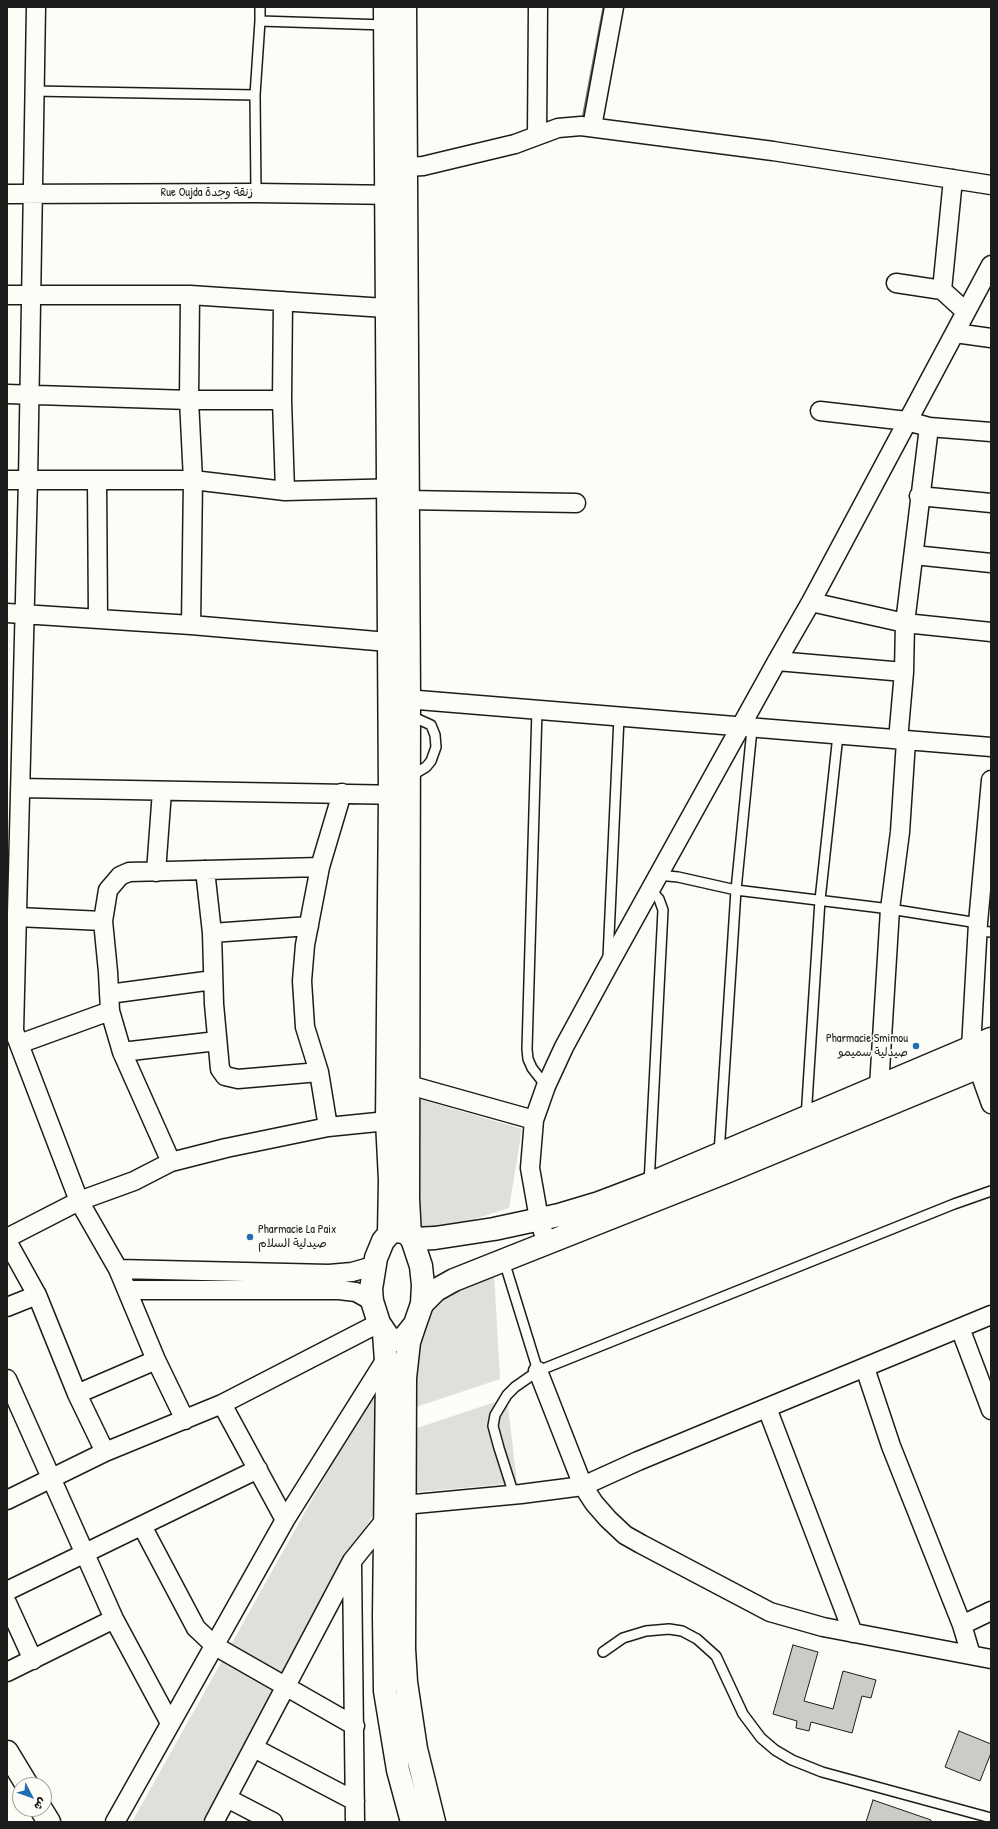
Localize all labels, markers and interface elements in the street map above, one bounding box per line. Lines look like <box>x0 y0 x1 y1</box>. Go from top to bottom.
street label: Rue Oujda زنقة وجدة <box>161 186 253 200</box>
place label: Pharmacie Smimou صيدلية سميمو <box>826 1032 908 1060</box>
marker: Pharmacie Smimou صيدلية سميمو <box>911 1041 921 1051</box>
place label: Pharmacie La Paix صيدلية السلام <box>258 1223 336 1251</box>
marker: Pharmacie La Paix صيدلية السلام <box>245 1232 255 1242</box>
north arrow <box>12 1777 52 1817</box>
text: ش <box>31 1795 50 1813</box>

